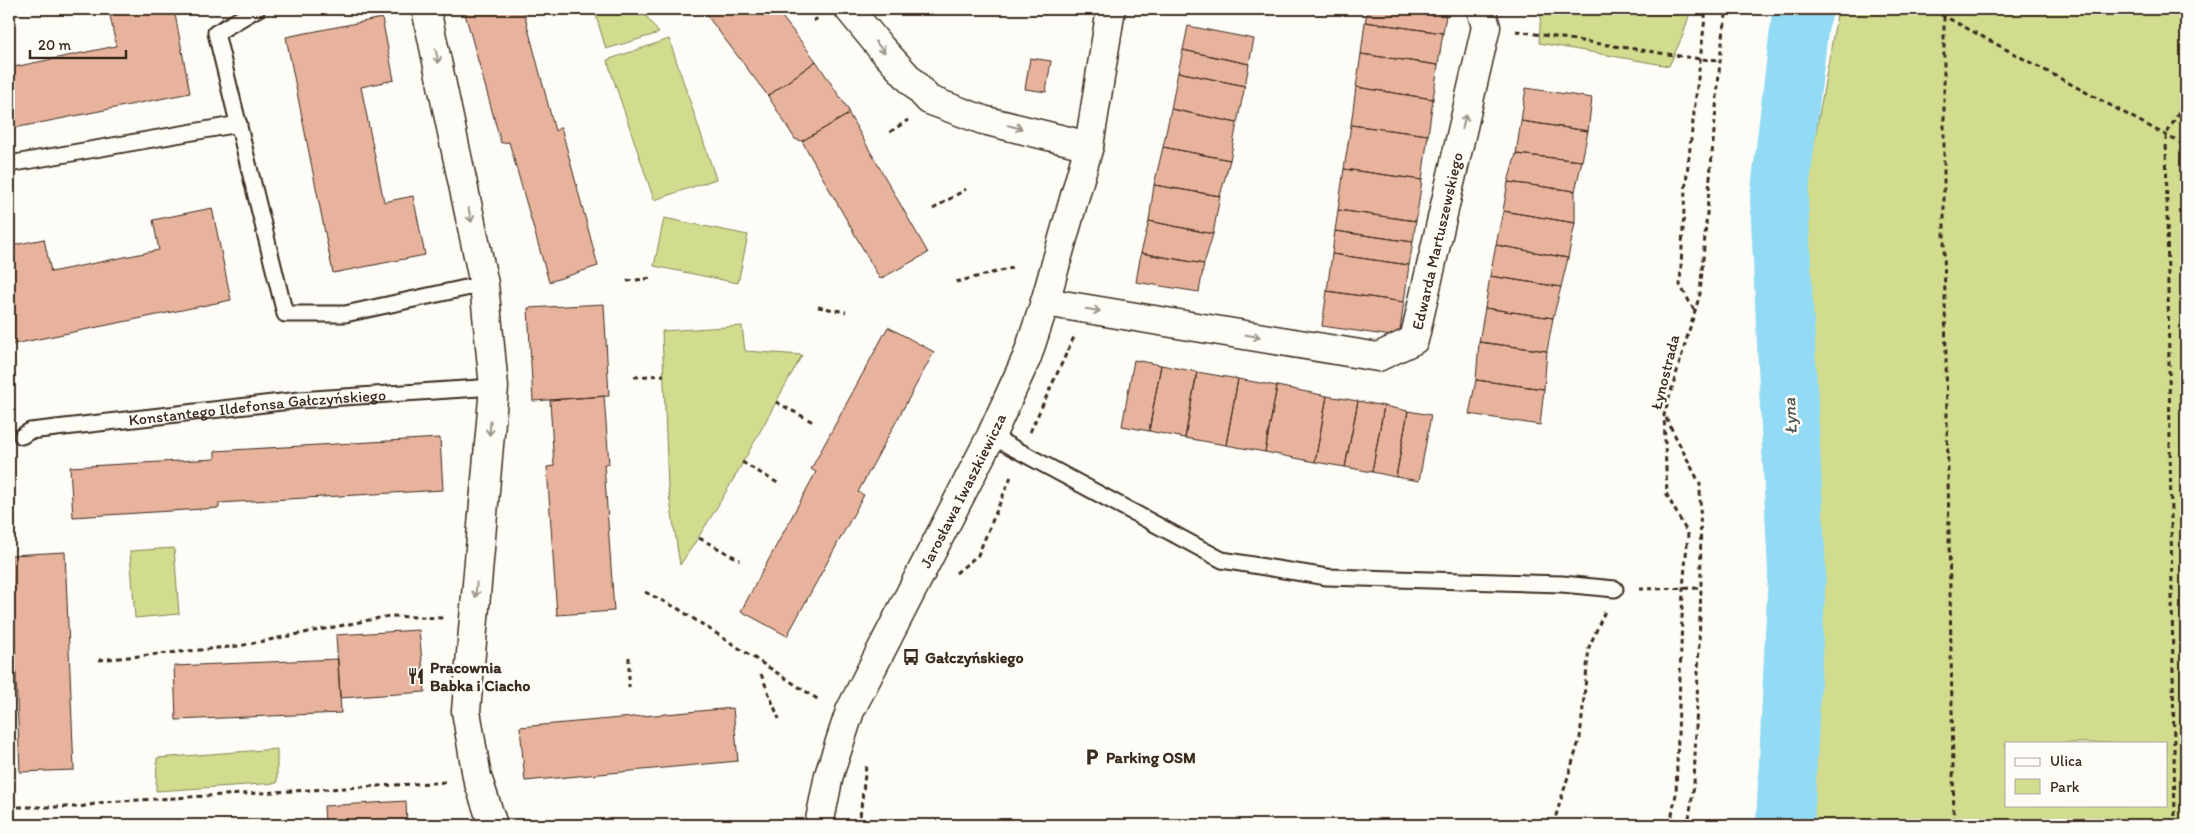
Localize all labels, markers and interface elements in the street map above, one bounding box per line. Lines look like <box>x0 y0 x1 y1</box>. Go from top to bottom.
scale bar <box>30 28 126 60</box>
text: 20 m <box>38 36 72 54</box>
one-way arrow <box>874 40 886 53</box>
one-way arrow <box>432 48 442 64</box>
one-way arrow <box>1460 114 1469 130</box>
one-way arrow <box>1006 123 1022 132</box>
street label: Edwarda Martuszewskiego <box>1407 150 1466 332</box>
one-way arrow <box>466 207 475 223</box>
one-way arrow <box>1084 305 1100 315</box>
one-way arrow <box>1245 332 1261 342</box>
street label: Łynostrada <box>1647 332 1684 411</box>
street label: Konstantego Ildefonsa Gałczyńskiego <box>127 385 387 429</box>
water label: Łyna <box>1778 397 1802 435</box>
street label: Jarosława Iwaszkiewicza <box>916 410 1010 571</box>
one-way arrow <box>485 420 495 436</box>
one-way arrow <box>472 582 481 598</box>
bus stop icon: Gałczyńskiego <box>901 647 921 667</box>
place label: Gałczyńskiego <box>925 648 1024 668</box>
place label: Pracownia Babka i Ciacho <box>430 658 530 695</box>
restaurant icon: Pracownia Babka i Ciacho <box>406 666 426 686</box>
legend <box>2005 742 2168 806</box>
parking icon: Parking OSM <box>1082 747 1102 767</box>
place label: Parking OSM <box>1106 748 1196 768</box>
text: Ulica <box>2050 752 2083 770</box>
text: Park <box>2050 778 2080 796</box>

